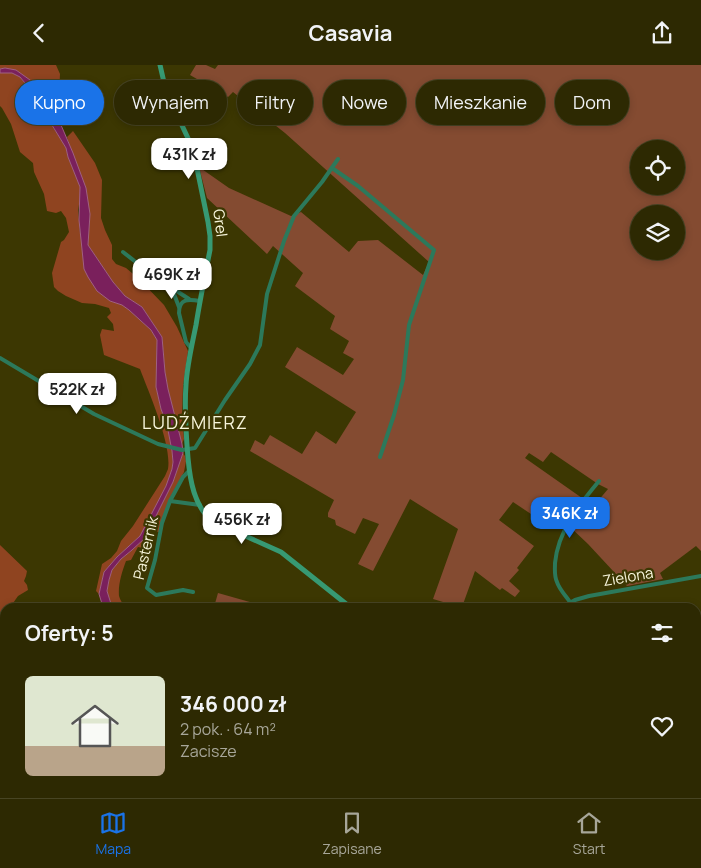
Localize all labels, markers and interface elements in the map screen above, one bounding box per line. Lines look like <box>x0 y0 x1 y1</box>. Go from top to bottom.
text: Casavia <box>308 18 393 48</box>
icon: back <box>25 19 53 47</box>
icon: share <box>648 19 676 47</box>
chip: Kupno <box>15 80 104 125</box>
chip: Wynajem <box>114 80 227 125</box>
chip: Filtry <box>237 80 313 125</box>
chip: Nowe <box>323 80 406 125</box>
chip: Mieszkanie <box>416 80 545 125</box>
chip: Dom <box>555 80 629 125</box>
pin: 431K zł <box>143 137 235 180</box>
map controls <box>630 140 685 260</box>
button: locate <box>630 140 685 195</box>
text: 431K zł <box>162 143 216 165</box>
button: layers <box>630 205 685 260</box>
street label: Grel <box>208 208 233 238</box>
pin: 469K zł <box>126 257 218 300</box>
text: 469K zł <box>144 263 200 285</box>
pin: 522K zł <box>31 373 123 415</box>
text: 522K zł <box>49 378 105 400</box>
district label: LUDŹMIERZ <box>142 410 248 434</box>
pin: 346K zł <box>524 497 616 539</box>
text: 346K zł <box>542 502 598 524</box>
pin: 456K zł <box>196 503 288 545</box>
text: 456K zł <box>214 508 270 530</box>
street label: Pasternik <box>128 513 163 582</box>
street label: Zielona <box>601 562 655 591</box>
text: Oferty: 5 <box>25 619 114 647</box>
icon: filters <box>648 619 676 647</box>
text: 346 000 zł <box>180 690 287 718</box>
icon: home <box>65 696 125 756</box>
icon: heart <box>648 712 676 740</box>
text: 2 pok. · 64 m² <box>180 718 276 740</box>
text: Zacisze <box>180 740 237 762</box>
tab: Mapa <box>96 809 131 858</box>
tab: Zapisane <box>322 809 382 858</box>
tab: Start <box>573 809 605 858</box>

